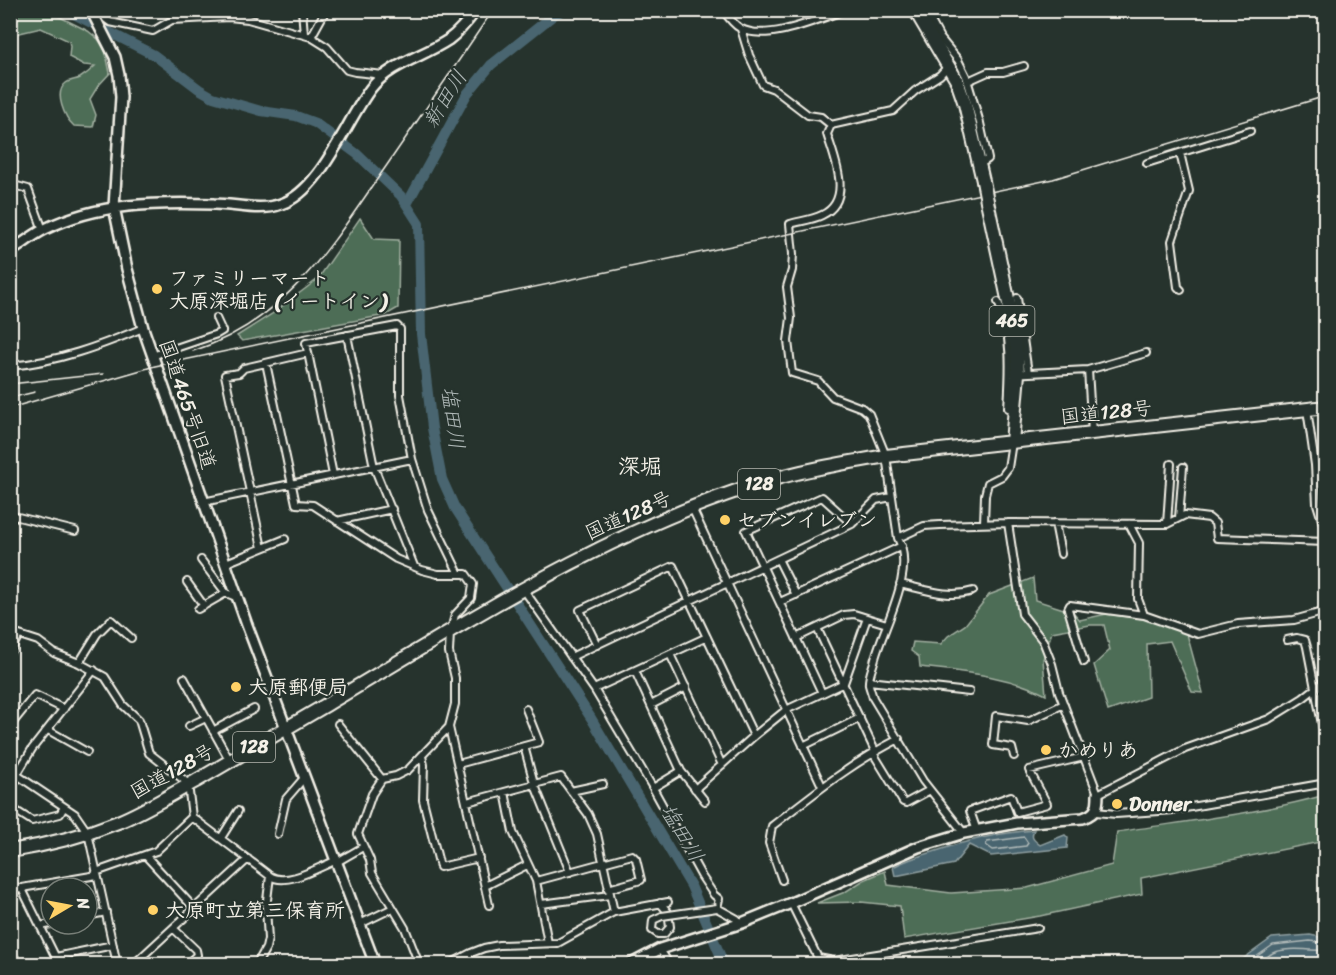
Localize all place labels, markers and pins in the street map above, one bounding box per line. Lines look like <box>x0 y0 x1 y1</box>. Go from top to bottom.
place label: ファミリーマート 大原深堀店 (イートイン) <box>169 261 389 319</box>
marker: ファミリーマート 大原深堀店 (イートイン) <box>150 282 164 296</box>
place label: セブンイレブン <box>737 503 877 538</box>
marker: セブンイレブン <box>718 513 732 527</box>
place label: 大原郵便局 <box>248 670 348 705</box>
marker: 大原郵便局 <box>229 680 243 694</box>
place label: かめりあ <box>1058 733 1138 768</box>
marker: かめりあ <box>1039 743 1053 757</box>
place label: Donner <box>1129 787 1193 822</box>
marker: Donner <box>1110 797 1124 811</box>
place label: 大原町立第三保育所 <box>165 893 345 928</box>
marker: 大原町立第三保育所 <box>146 903 160 917</box>

